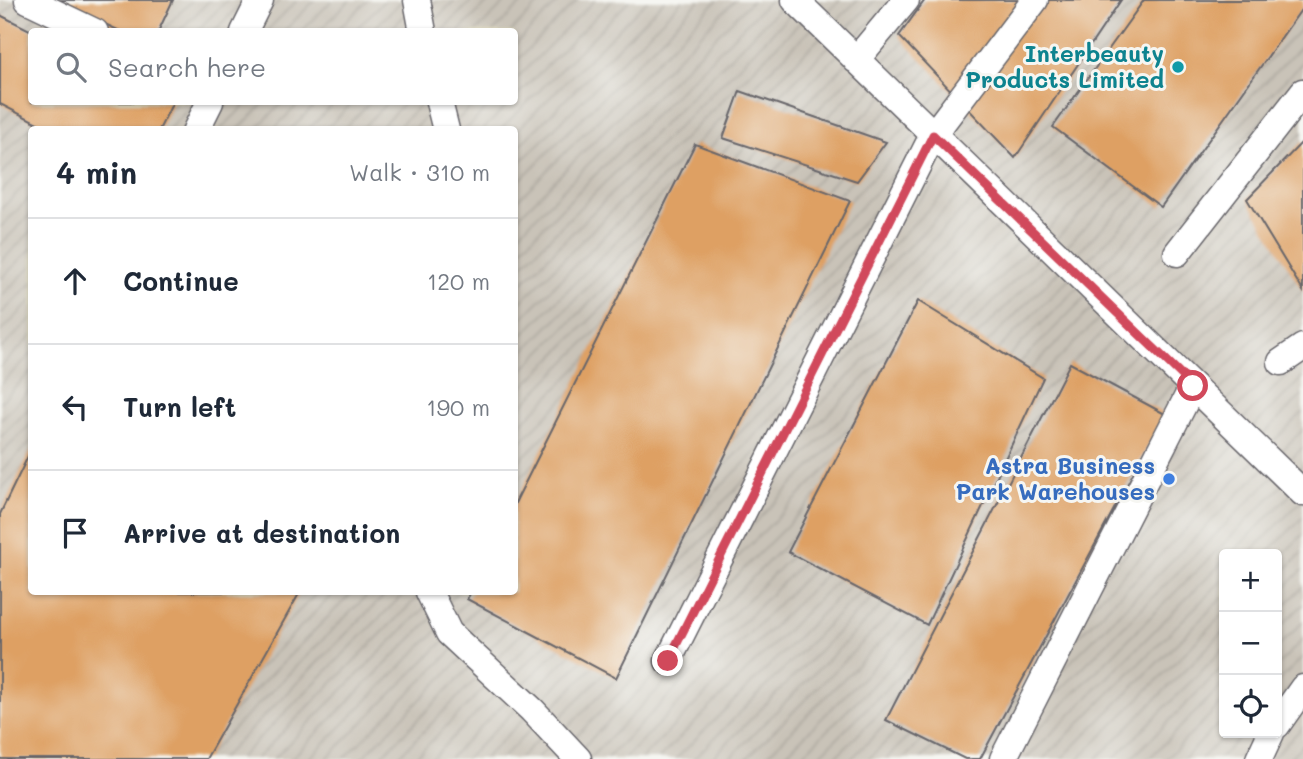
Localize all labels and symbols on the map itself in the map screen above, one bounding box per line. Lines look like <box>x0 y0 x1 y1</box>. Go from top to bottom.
place label: Interbeauty Products Limited <box>965 38 1164 94</box>
marker: Interbeauty Products Limited <box>1170 59 1186 75</box>
route start <box>1177 370 1208 401</box>
place label: Astra Business Park Warehouses <box>956 450 1155 506</box>
marker: Astra Business Park Warehouses <box>1161 471 1177 487</box>
route end <box>652 645 683 676</box>

